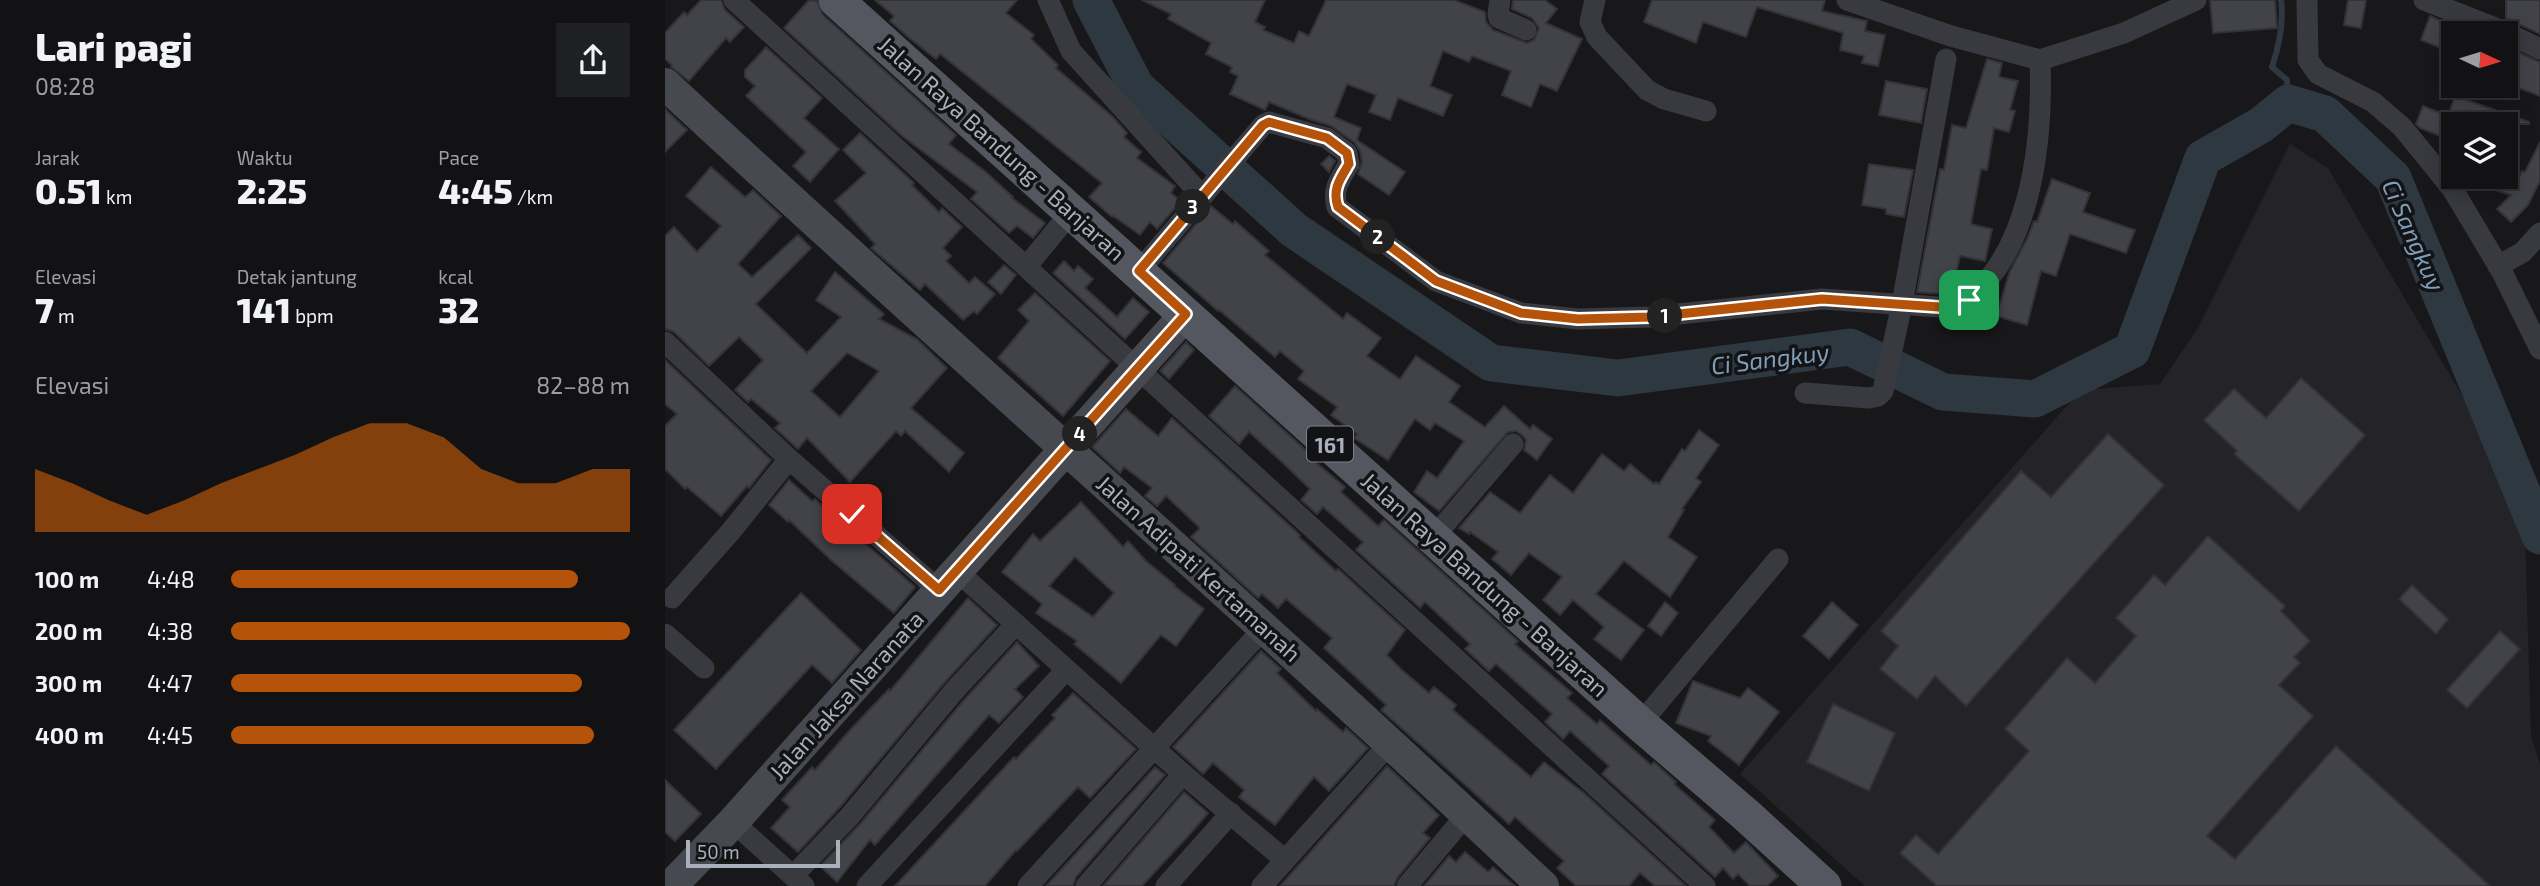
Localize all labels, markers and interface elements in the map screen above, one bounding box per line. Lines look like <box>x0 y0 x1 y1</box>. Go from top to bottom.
north arrow <box>2441 21 2518 98</box>
map controls <box>2441 21 2518 189</box>
text: Lari pagi <box>35 23 193 69</box>
button: share <box>556 23 630 97</box>
street label: Jalan Raya Bandung - Banjaran <box>873 30 1131 266</box>
text: 08:28 <box>35 72 95 100</box>
button: layers <box>2441 112 2518 189</box>
text: Jarak <box>35 146 80 169</box>
text: Waktu <box>237 146 293 169</box>
text: Pace <box>438 146 479 169</box>
text: 0.51 <box>35 169 102 211</box>
text: 2:25 <box>237 169 307 211</box>
text: 4:45 <box>438 169 513 211</box>
water label: Ci Sangkuy <box>2377 175 2451 295</box>
text: km <box>102 185 132 208</box>
text: /km <box>513 185 553 208</box>
pin: 3 <box>1175 190 1211 224</box>
text: 3 <box>1187 195 1198 218</box>
pin: 2 <box>1361 219 1395 254</box>
text: 2 <box>1372 225 1383 248</box>
text: Elevasi <box>35 265 96 288</box>
text: Detak jantung <box>237 265 357 288</box>
text: kcal <box>438 265 473 288</box>
pin <box>1939 270 1999 330</box>
icon: arrive <box>1950 281 1988 319</box>
text: 7 <box>35 288 54 330</box>
text: 141 <box>237 288 291 330</box>
text: 32 <box>438 288 479 330</box>
pin: 1 <box>1647 298 1683 334</box>
text: m <box>54 304 75 327</box>
text: bpm <box>291 304 334 327</box>
text: 1 <box>1660 304 1669 327</box>
water label: Ci Sangkuy <box>1709 336 1831 380</box>
text: Elevasi <box>35 371 109 399</box>
text: 82–88 m <box>536 371 630 399</box>
pin: 4 <box>1063 416 1097 452</box>
text: 4 <box>1073 422 1086 445</box>
road number: 161 <box>1307 426 1353 462</box>
street label: Jalan Raya Bandung - Banjaran <box>1356 466 1614 702</box>
street label: Jalan Adipati Kertamanah <box>1091 469 1307 667</box>
pin <box>822 484 882 544</box>
icon: check <box>833 495 871 533</box>
text: 100 m <box>35 565 99 593</box>
text: 4:48 <box>147 565 195 593</box>
street label: Jalan Jaksa Naranata <box>763 605 929 785</box>
text: 200 m <box>35 617 103 645</box>
text: 4:38 <box>147 617 193 645</box>
text: 300 m <box>35 669 102 697</box>
text: 4:47 <box>147 669 193 697</box>
text: 400 m <box>35 721 104 749</box>
text: 4:45 <box>147 721 193 749</box>
scale bar <box>686 837 840 869</box>
text: 50 m <box>697 840 740 863</box>

